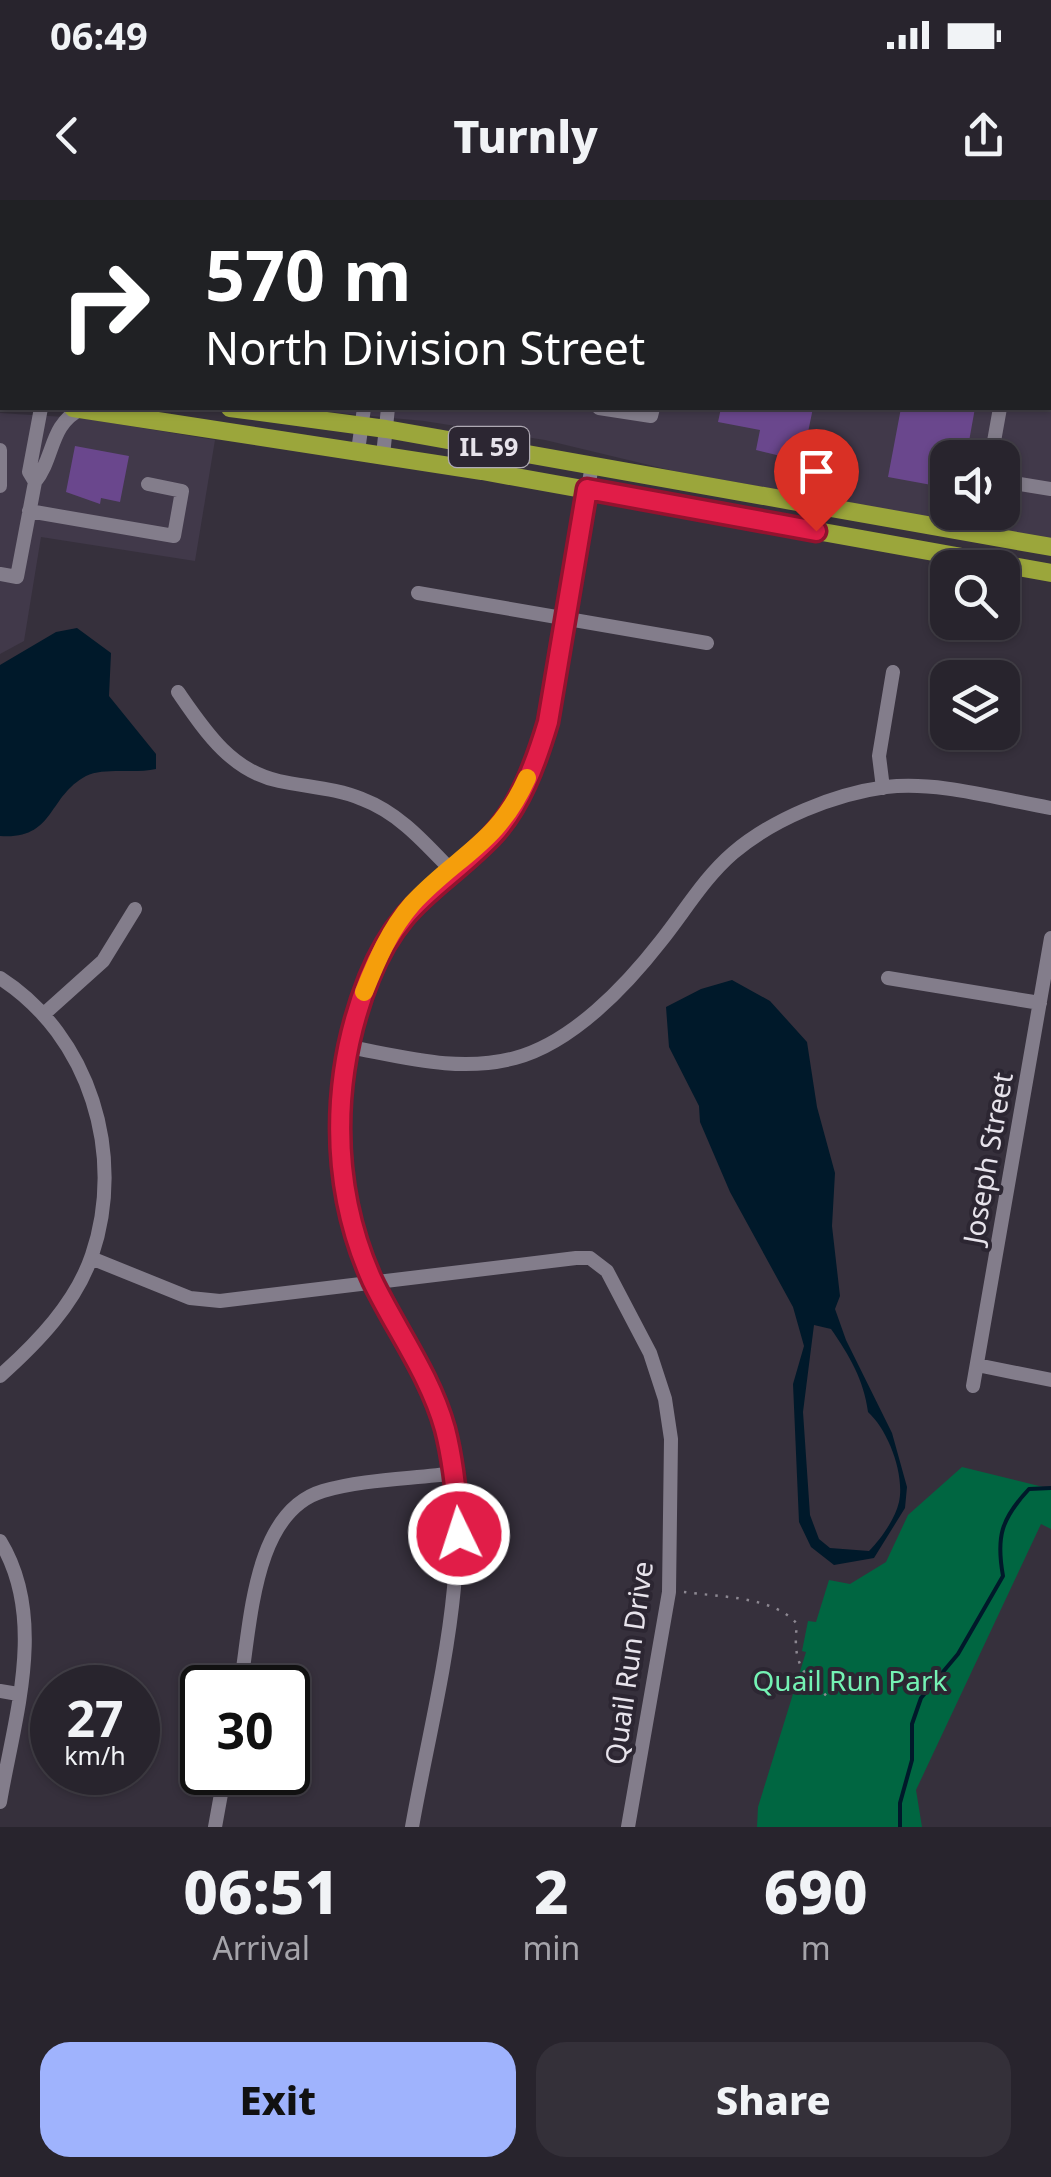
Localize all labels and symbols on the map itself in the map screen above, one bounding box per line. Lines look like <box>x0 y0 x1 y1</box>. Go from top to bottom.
road number: IL 59 <box>449 427 529 467</box>
pin <box>774 429 859 532</box>
street label: Joseph Street <box>953 1069 1021 1250</box>
position arrow <box>407 1482 511 1586</box>
street label: Quail Run Drive <box>595 1559 661 1767</box>
park label: Quail Run Park <box>752 1661 948 1699</box>
speed limit sign: 30 <box>180 1665 310 1795</box>

